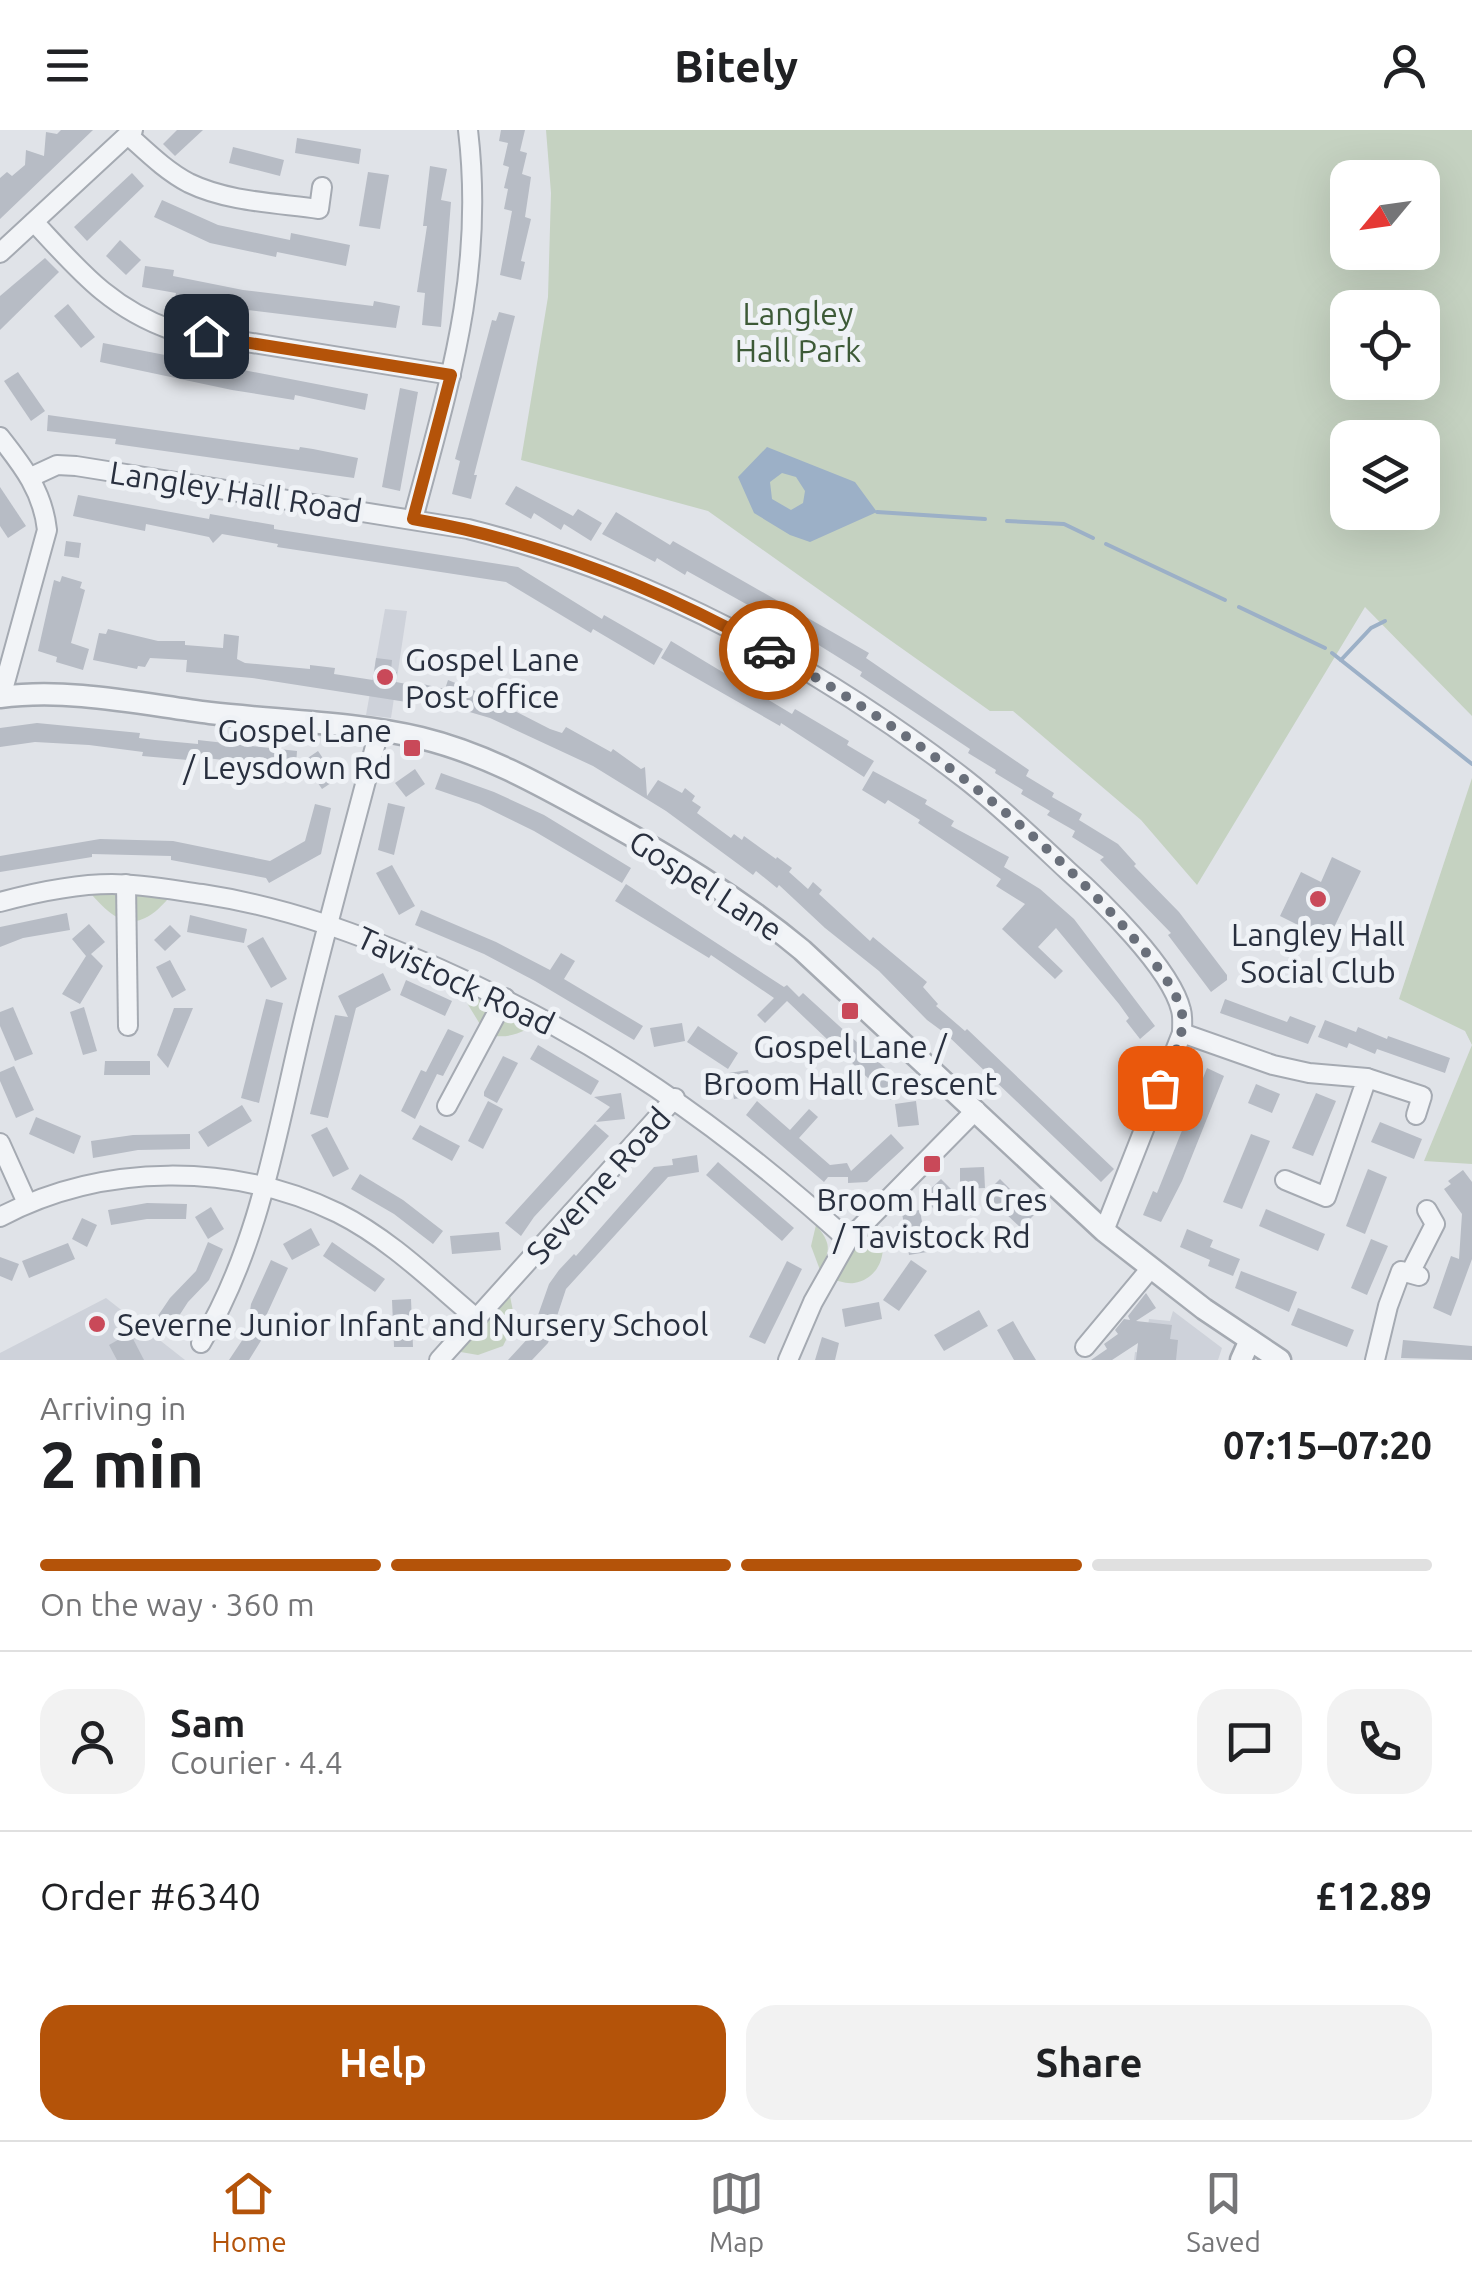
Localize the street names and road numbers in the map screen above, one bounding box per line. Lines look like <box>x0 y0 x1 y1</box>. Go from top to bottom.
street label: Langley Hall Road <box>107 453 365 529</box>
street label: Gospel Lane <box>623 822 789 948</box>
street label: Tavistock Road <box>352 919 560 1041</box>
street label: Severne Road <box>519 1100 677 1270</box>

